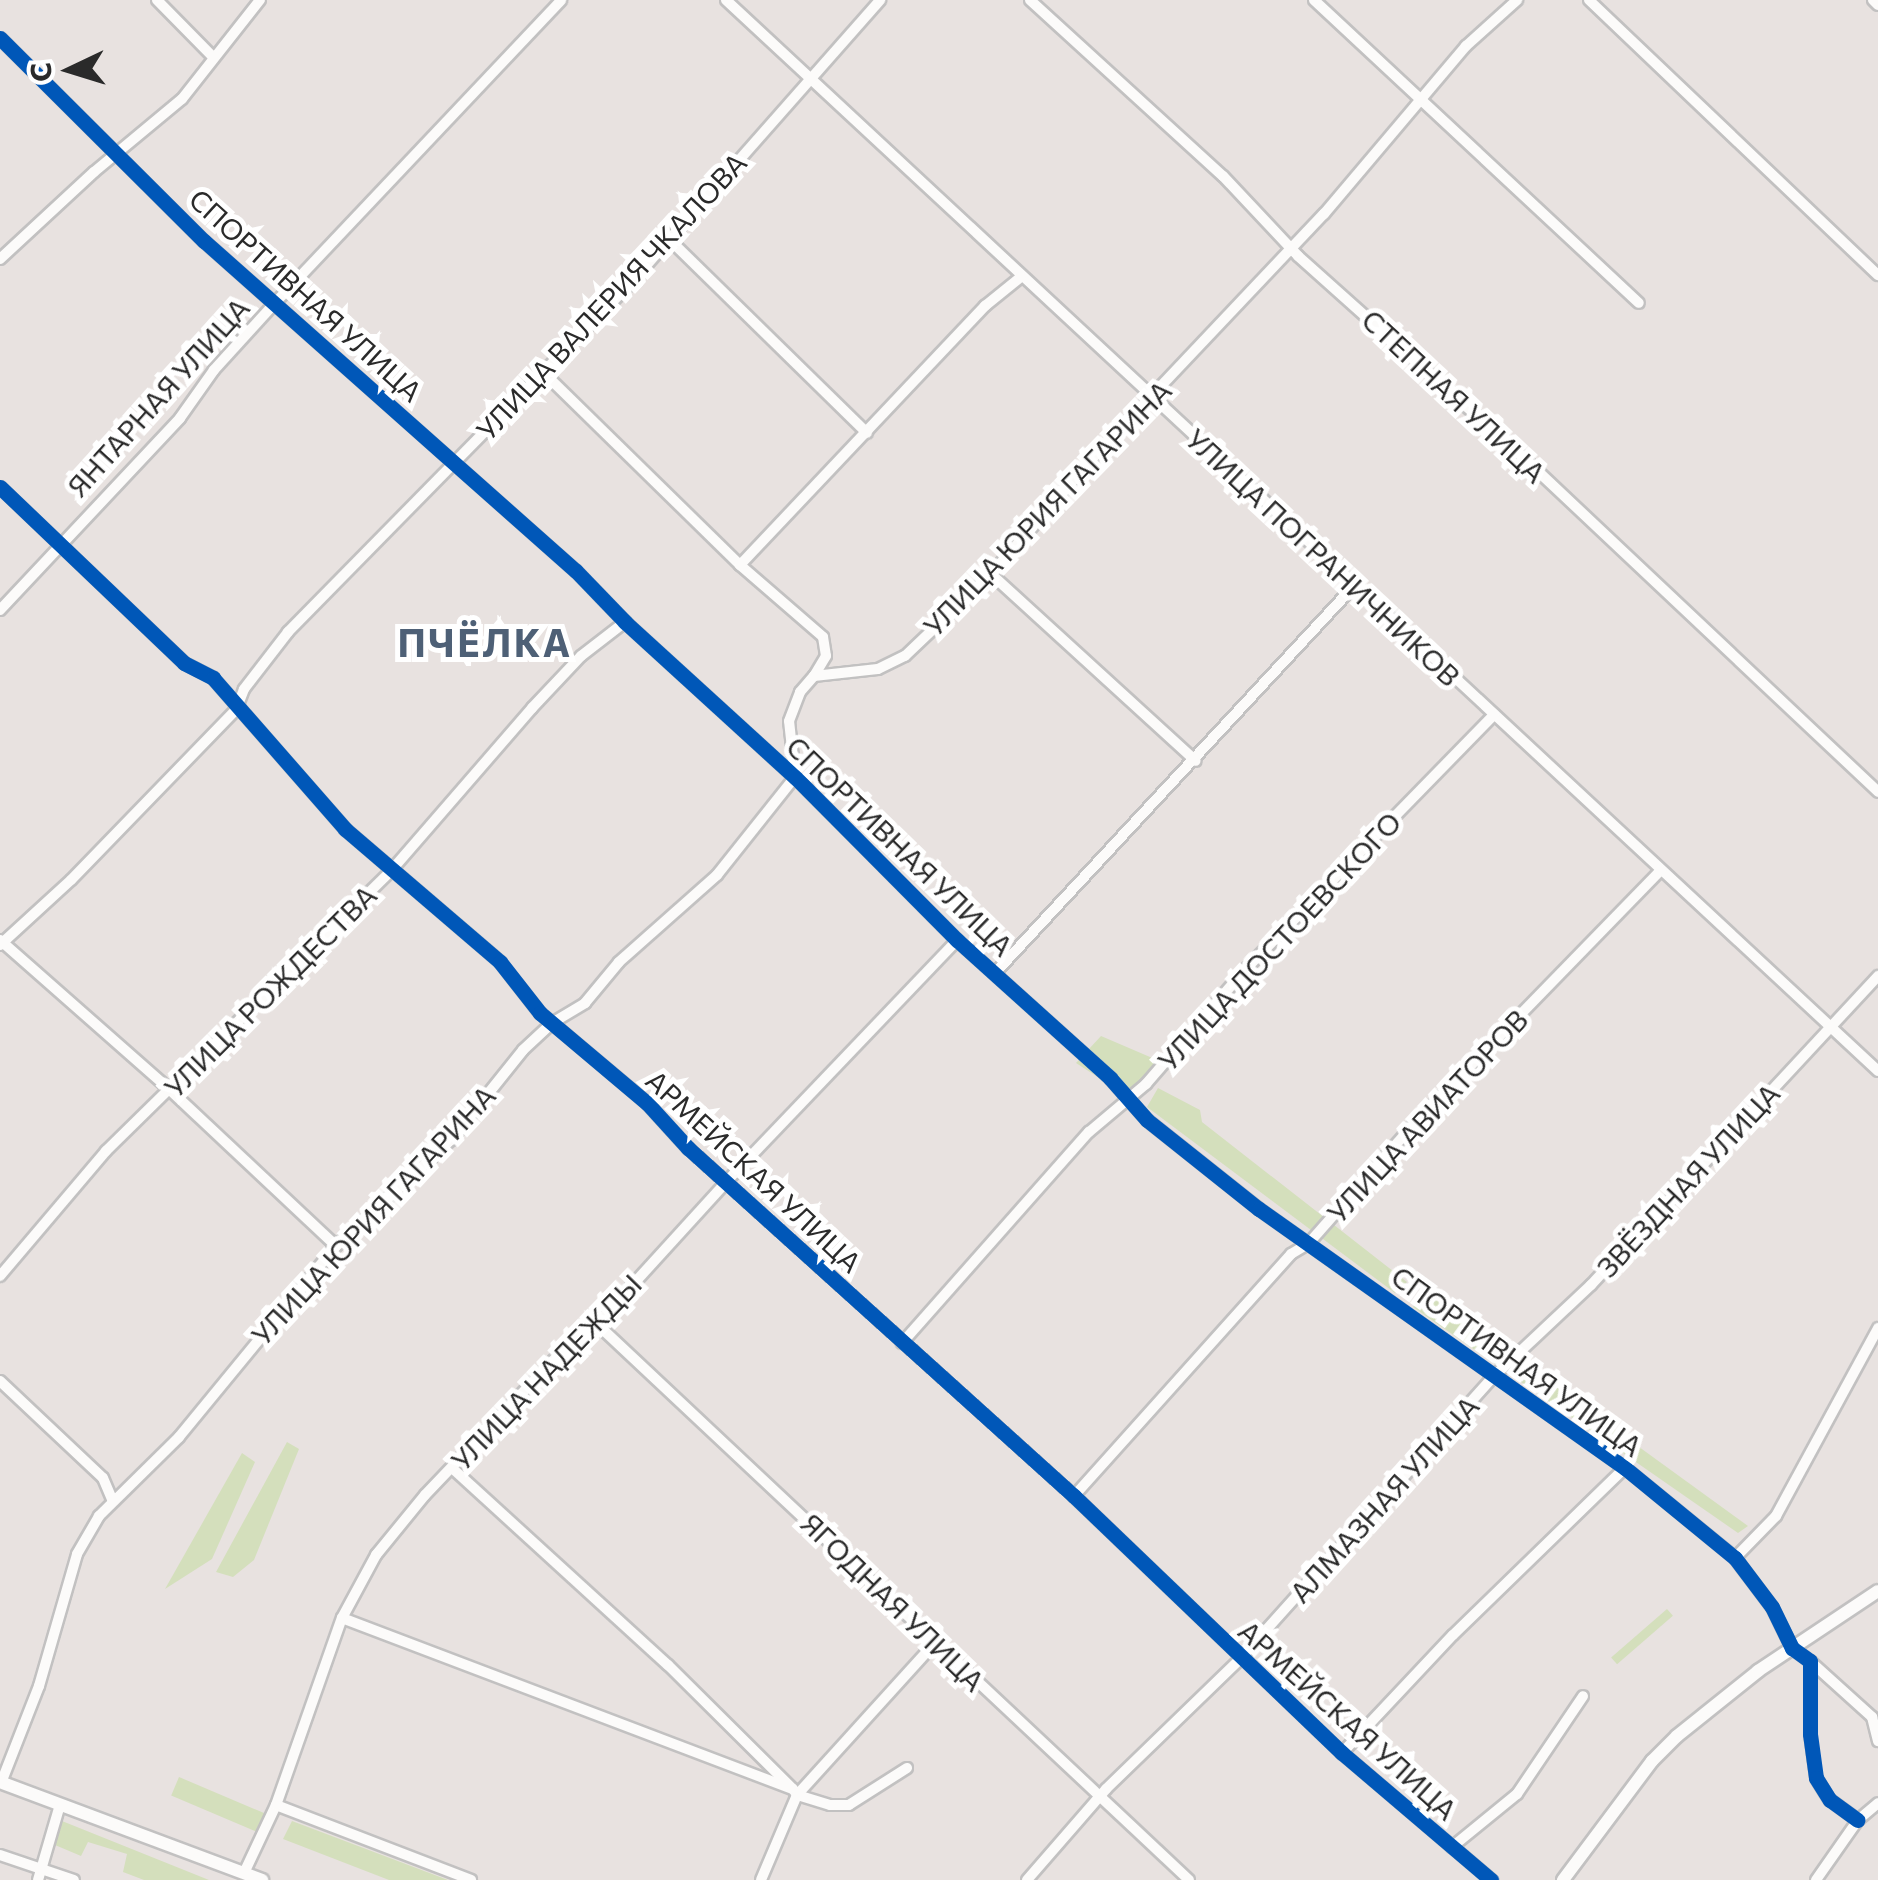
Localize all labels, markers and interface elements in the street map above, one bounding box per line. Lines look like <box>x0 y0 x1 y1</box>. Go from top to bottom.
north arrow <box>20 20 120 120</box>
text: С <box>22 61 58 83</box>
street label: УЛИЦА ВАЛЕРИЯ ЧКАЛОВА <box>469 145 753 447</box>
street label: СПОРТИВНАЯ УЛИЦА <box>183 182 429 408</box>
street label: ЯНТАРНАЯ УЛИЦА <box>60 291 256 503</box>
street label: СТЕПНАЯ УЛИЦА <box>1355 302 1553 490</box>
street label: УЛИЦА ЮРИЯ ГАГАРИНА <box>916 373 1178 643</box>
street label: УЛИЦА ПОГРАНИЧНИКОВ <box>1179 421 1467 693</box>
district label: ПЧЁЛКА <box>397 619 573 665</box>
street label: СПОРТИВНАЯ УЛИЦА <box>780 729 1020 963</box>
street label: УЛИЦА ДОСТОЕВСКОГО <box>1150 805 1408 1077</box>
street label: УЛИЦА РОЖДЕСТВА <box>157 878 383 1104</box>
street label: УЛИЦА АВИАТОРОВ <box>1320 1003 1534 1229</box>
street label: АРМЕЙСКАЯ УЛИЦА <box>640 1063 868 1279</box>
street label: ЗВЁЗДНАЯ УЛИЦА <box>1590 1076 1786 1284</box>
street label: УЛИЦА ЮРИЯ ГАГАРИНА <box>244 1078 502 1352</box>
street label: СПОРТИВНАЯ УЛИЦА <box>1385 1259 1649 1463</box>
street label: УЛИЦА НАДЕЖДЫ <box>444 1267 648 1477</box>
street label: АЛМАЗНАЯ УЛИЦА <box>1282 1389 1486 1609</box>
street label: ЯГОДНАЯ УЛИЦА <box>794 1506 992 1698</box>
street label: АРМЕЙСКАЯ УЛИЦА <box>1232 1613 1464 1827</box>

